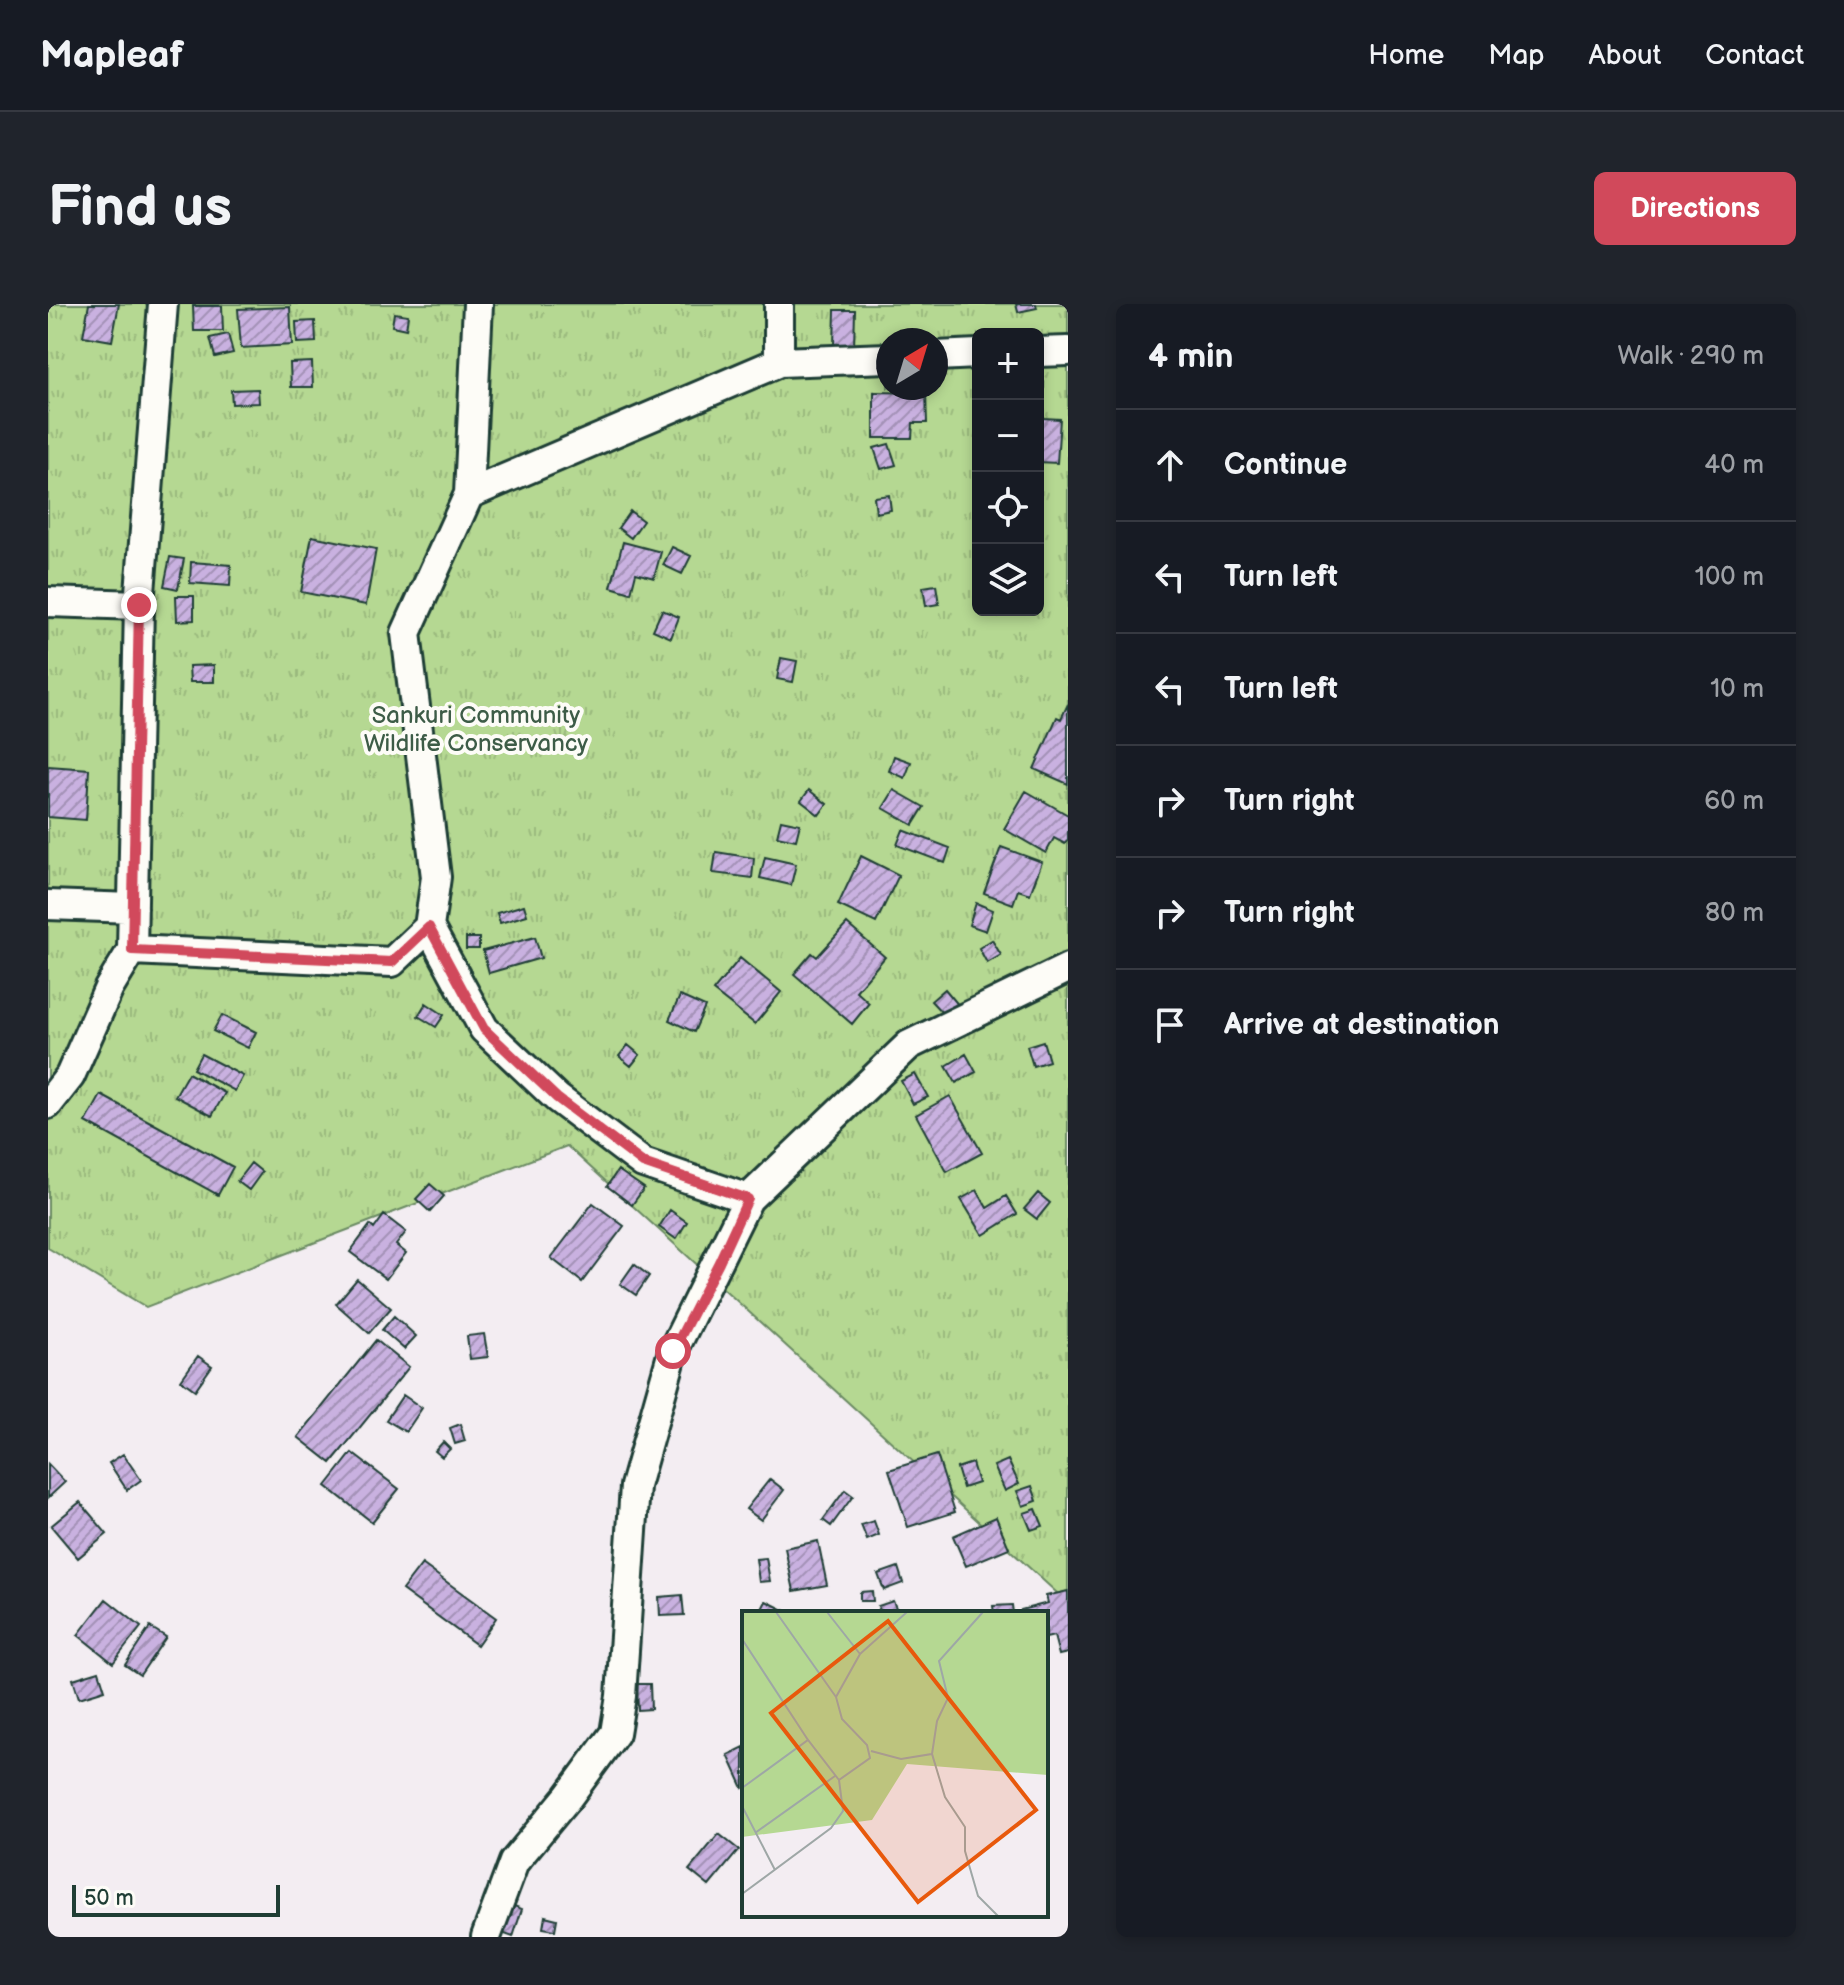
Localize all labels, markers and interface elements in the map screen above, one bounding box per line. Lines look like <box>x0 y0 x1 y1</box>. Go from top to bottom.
text: Mapleaf <box>40 33 184 78</box>
text: Home <box>1368 39 1444 72</box>
text: Map <box>1488 39 1545 72</box>
text: About <box>1589 39 1661 72</box>
text: Contact <box>1705 39 1804 72</box>
button: Directions <box>1594 172 1796 245</box>
text: Find us <box>48 175 232 242</box>
north arrow <box>876 328 948 400</box>
map controls <box>972 328 1044 616</box>
button: + <box>972 328 1044 400</box>
text: 4 min <box>1148 336 1234 377</box>
text: Walk · 290 m <box>1617 341 1764 372</box>
button: − <box>972 400 1044 472</box>
icon: ahead <box>1148 443 1192 487</box>
text: Continue <box>1224 447 1347 483</box>
text: 40 m <box>1704 450 1764 481</box>
button: locate <box>972 472 1044 544</box>
button: layers <box>972 544 1044 616</box>
icon: left <box>1148 555 1192 599</box>
text: Turn left <box>1224 559 1338 595</box>
text: 100 m <box>1695 562 1764 593</box>
route end <box>121 587 157 623</box>
icon: left <box>1148 667 1192 711</box>
text: Turn left <box>1224 671 1338 707</box>
text: 10 m <box>1710 674 1764 705</box>
park label: Sankuri Community Wildlife Conservancy <box>364 701 588 758</box>
icon: right <box>1148 779 1192 823</box>
text: Turn right <box>1224 783 1355 819</box>
text: 60 m <box>1704 786 1764 817</box>
icon: right <box>1148 891 1192 935</box>
text: Turn right <box>1224 895 1355 931</box>
text: 80 m <box>1705 898 1764 929</box>
icon: arrive <box>1148 1003 1192 1047</box>
text: Arrive at destination <box>1224 1007 1500 1043</box>
route start <box>655 1333 691 1369</box>
inset map <box>742 1611 1048 1917</box>
scale bar <box>72 1881 280 1917</box>
text: 50 m <box>84 1885 134 1912</box>

